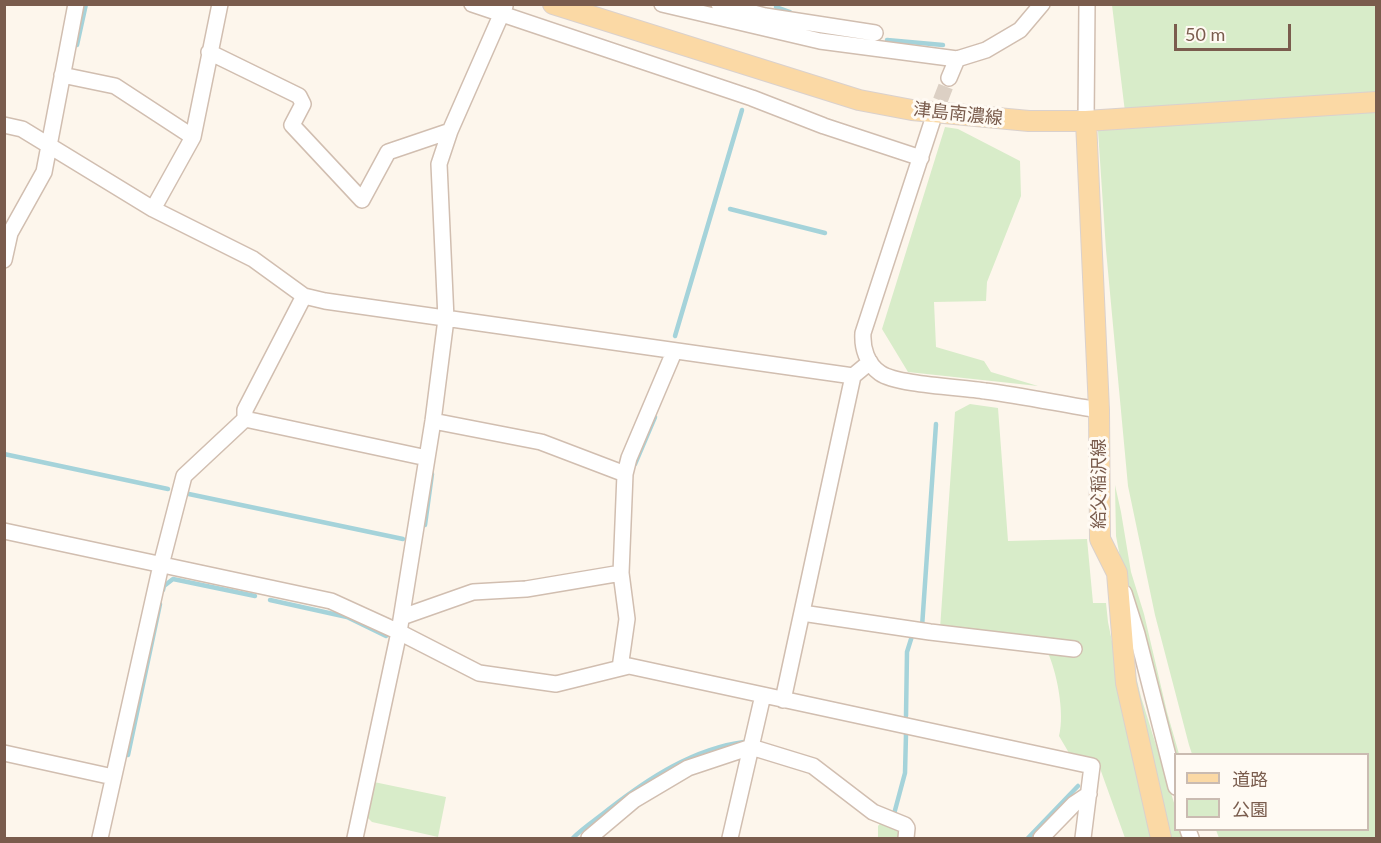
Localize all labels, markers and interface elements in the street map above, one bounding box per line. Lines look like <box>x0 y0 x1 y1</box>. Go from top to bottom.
scale bar <box>1177 12 1294 50</box>
text: 50 m <box>1185 23 1225 45</box>
street label: 津島南濃線 <box>912 99 1004 129</box>
street label: 給父稲沢線 <box>1088 439 1110 529</box>
legend <box>1174 753 1369 831</box>
text: 道路 <box>1232 768 1268 790</box>
text: 公園 <box>1232 798 1268 820</box>

